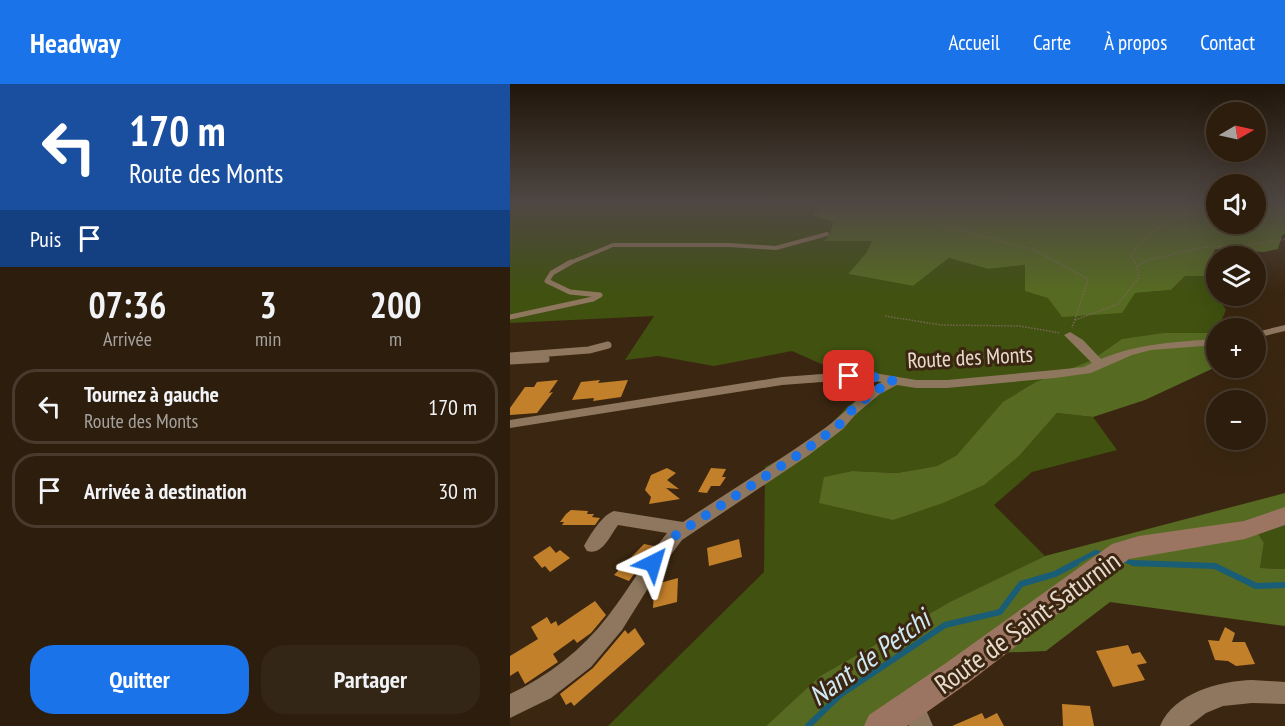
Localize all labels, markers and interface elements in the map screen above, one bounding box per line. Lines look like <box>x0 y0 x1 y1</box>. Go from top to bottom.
text: Headway <box>30 24 120 61</box>
text: Accueil <box>948 29 1000 56</box>
text: Carte <box>1033 29 1071 56</box>
text: À propos <box>1104 29 1167 56</box>
text: Contact <box>1200 29 1255 56</box>
north arrow <box>1206 102 1266 162</box>
map controls <box>1206 102 1266 450</box>
text: 170 m <box>129 103 226 158</box>
icon: left <box>30 108 108 186</box>
text: Route des Monts <box>129 156 283 190</box>
button: sound <box>1206 174 1266 234</box>
icon: arrive <box>73 222 106 255</box>
text: Puis <box>30 225 61 253</box>
button: layers <box>1206 246 1266 306</box>
text: 07:36 <box>89 281 166 328</box>
text: 3 <box>259 281 277 328</box>
text: 200 <box>370 281 421 328</box>
button: + <box>1206 318 1266 378</box>
text: Arrivée <box>103 326 152 352</box>
text: min <box>255 326 281 352</box>
text: m <box>389 326 402 352</box>
street label: Route des Monts <box>906 340 1034 374</box>
pin <box>823 350 874 401</box>
icon: arrive <box>832 359 865 392</box>
text: Tournez à gauche <box>84 380 219 408</box>
icon: left <box>33 390 66 423</box>
button: − <box>1206 390 1266 450</box>
text: 170 m <box>428 393 477 421</box>
text: Route des Monts <box>84 408 198 434</box>
icon: arrive <box>33 474 66 507</box>
text: Arrivée à destination <box>84 477 247 505</box>
text: 30 m <box>438 477 477 505</box>
position arrow <box>621 531 685 595</box>
street label: Route de Saint-Saturnin <box>928 543 1126 701</box>
water label: Nant de Petchi <box>801 598 940 713</box>
button: Quitter <box>30 645 249 714</box>
button: Partager <box>261 645 480 714</box>

